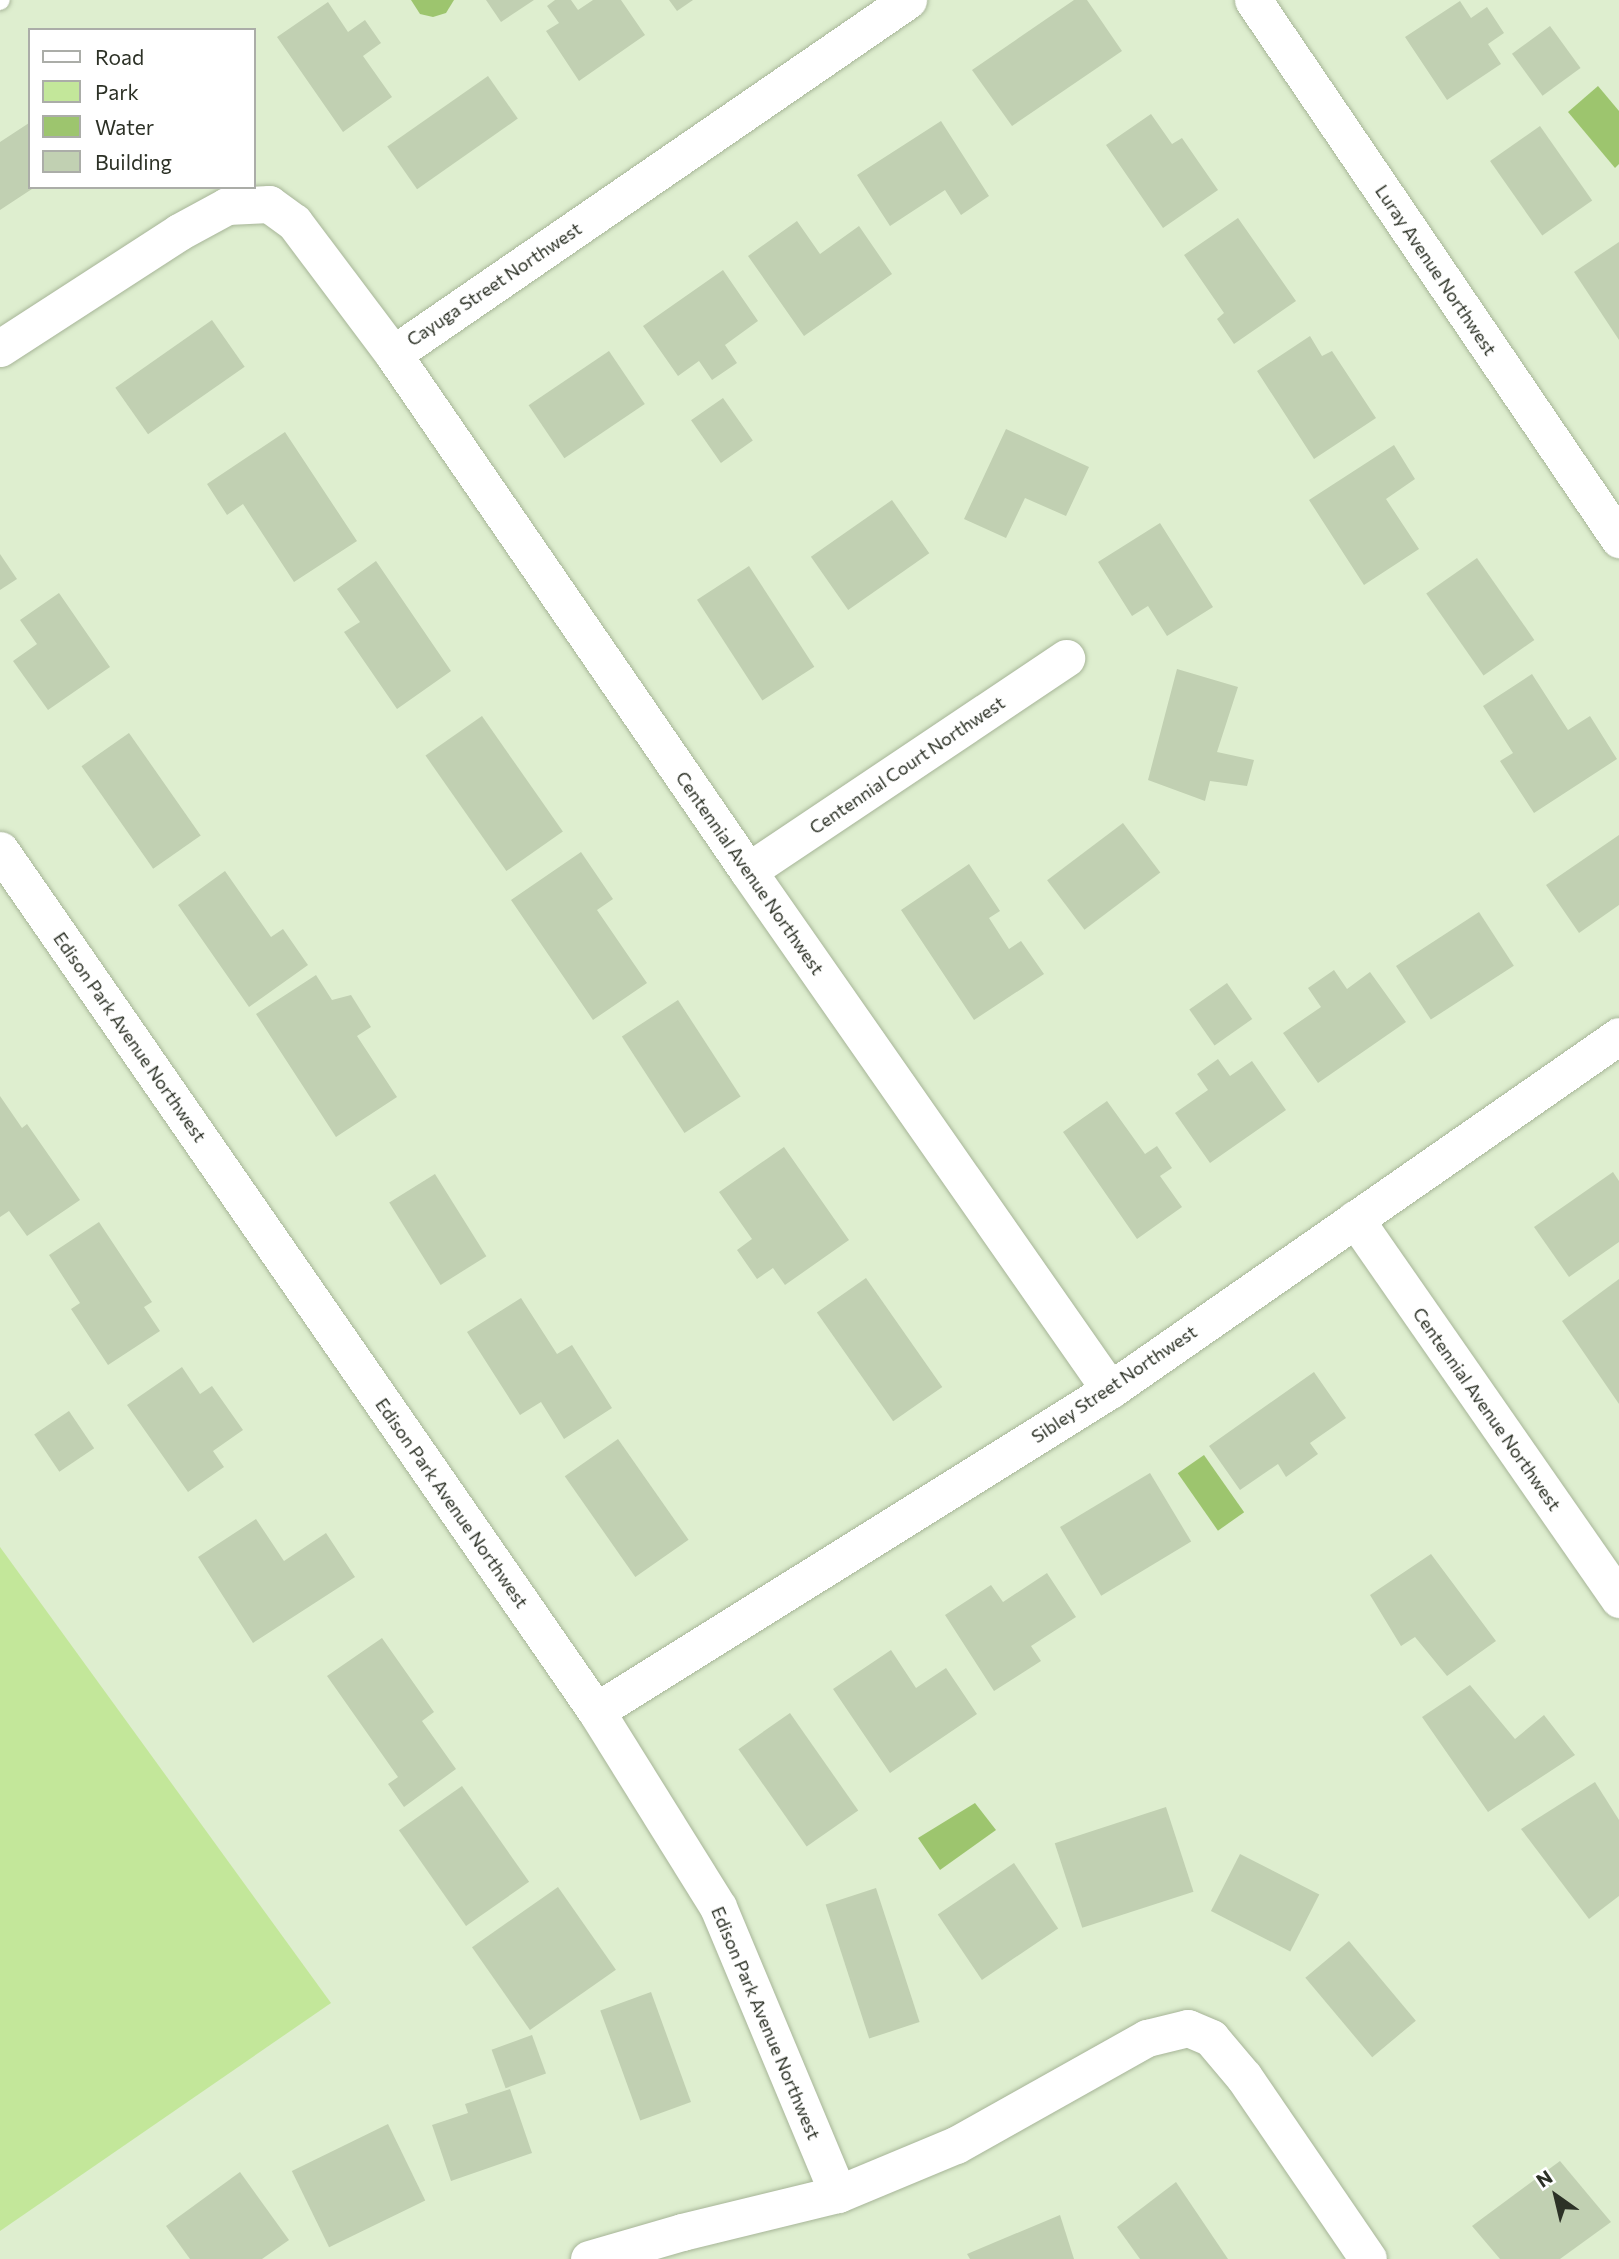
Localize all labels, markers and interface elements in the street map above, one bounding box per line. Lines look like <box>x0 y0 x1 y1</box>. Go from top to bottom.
legend <box>28 28 256 189</box>
text: Road <box>95 44 144 69</box>
text: Park <box>95 79 139 104</box>
text: Water <box>95 114 154 139</box>
text: Building <box>95 149 172 174</box>
street label: Luray Avenue Northwest <box>1371 181 1501 359</box>
street label: Cayuga Street Northwest <box>403 217 585 351</box>
street label: Centennial Court Northwest <box>805 692 1009 838</box>
street label: Centennial Avenue Northwest <box>671 767 829 979</box>
street label: Edison Park Avenue Northwest <box>49 928 211 1146</box>
street label: Centennial Avenue Northwest <box>1408 1303 1566 1515</box>
street label: Sibley Street Northwest <box>1027 1321 1201 1447</box>
street label: Edison Park Avenue Northwest <box>371 1394 533 1612</box>
street label: Edison Park Avenue Northwest <box>707 1903 825 2143</box>
north arrow <box>1521 2161 1591 2231</box>
text: N <box>1532 2165 1556 2192</box>

